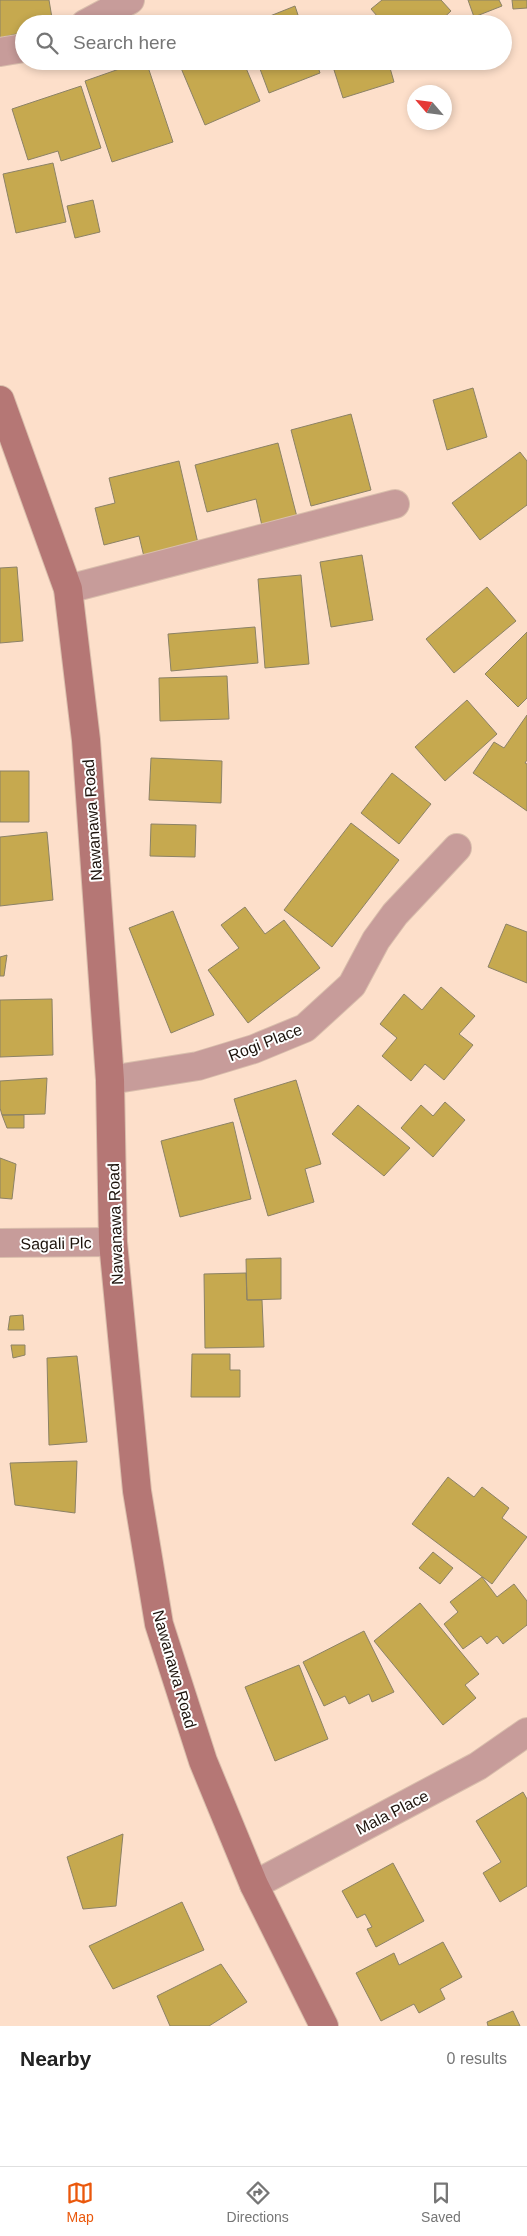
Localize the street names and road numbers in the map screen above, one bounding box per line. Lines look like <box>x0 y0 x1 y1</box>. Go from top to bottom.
street label: Nawanawa Road <box>80 759 105 881</box>
street label: Rogi Place <box>226 1021 304 1064</box>
street label: Nawanawa Road <box>105 1163 126 1285</box>
street label: Sagali Plc <box>20 1234 92 1253</box>
street label: Nawanawa Road <box>150 1608 199 1730</box>
street label: Mala Place <box>353 1787 431 1838</box>

